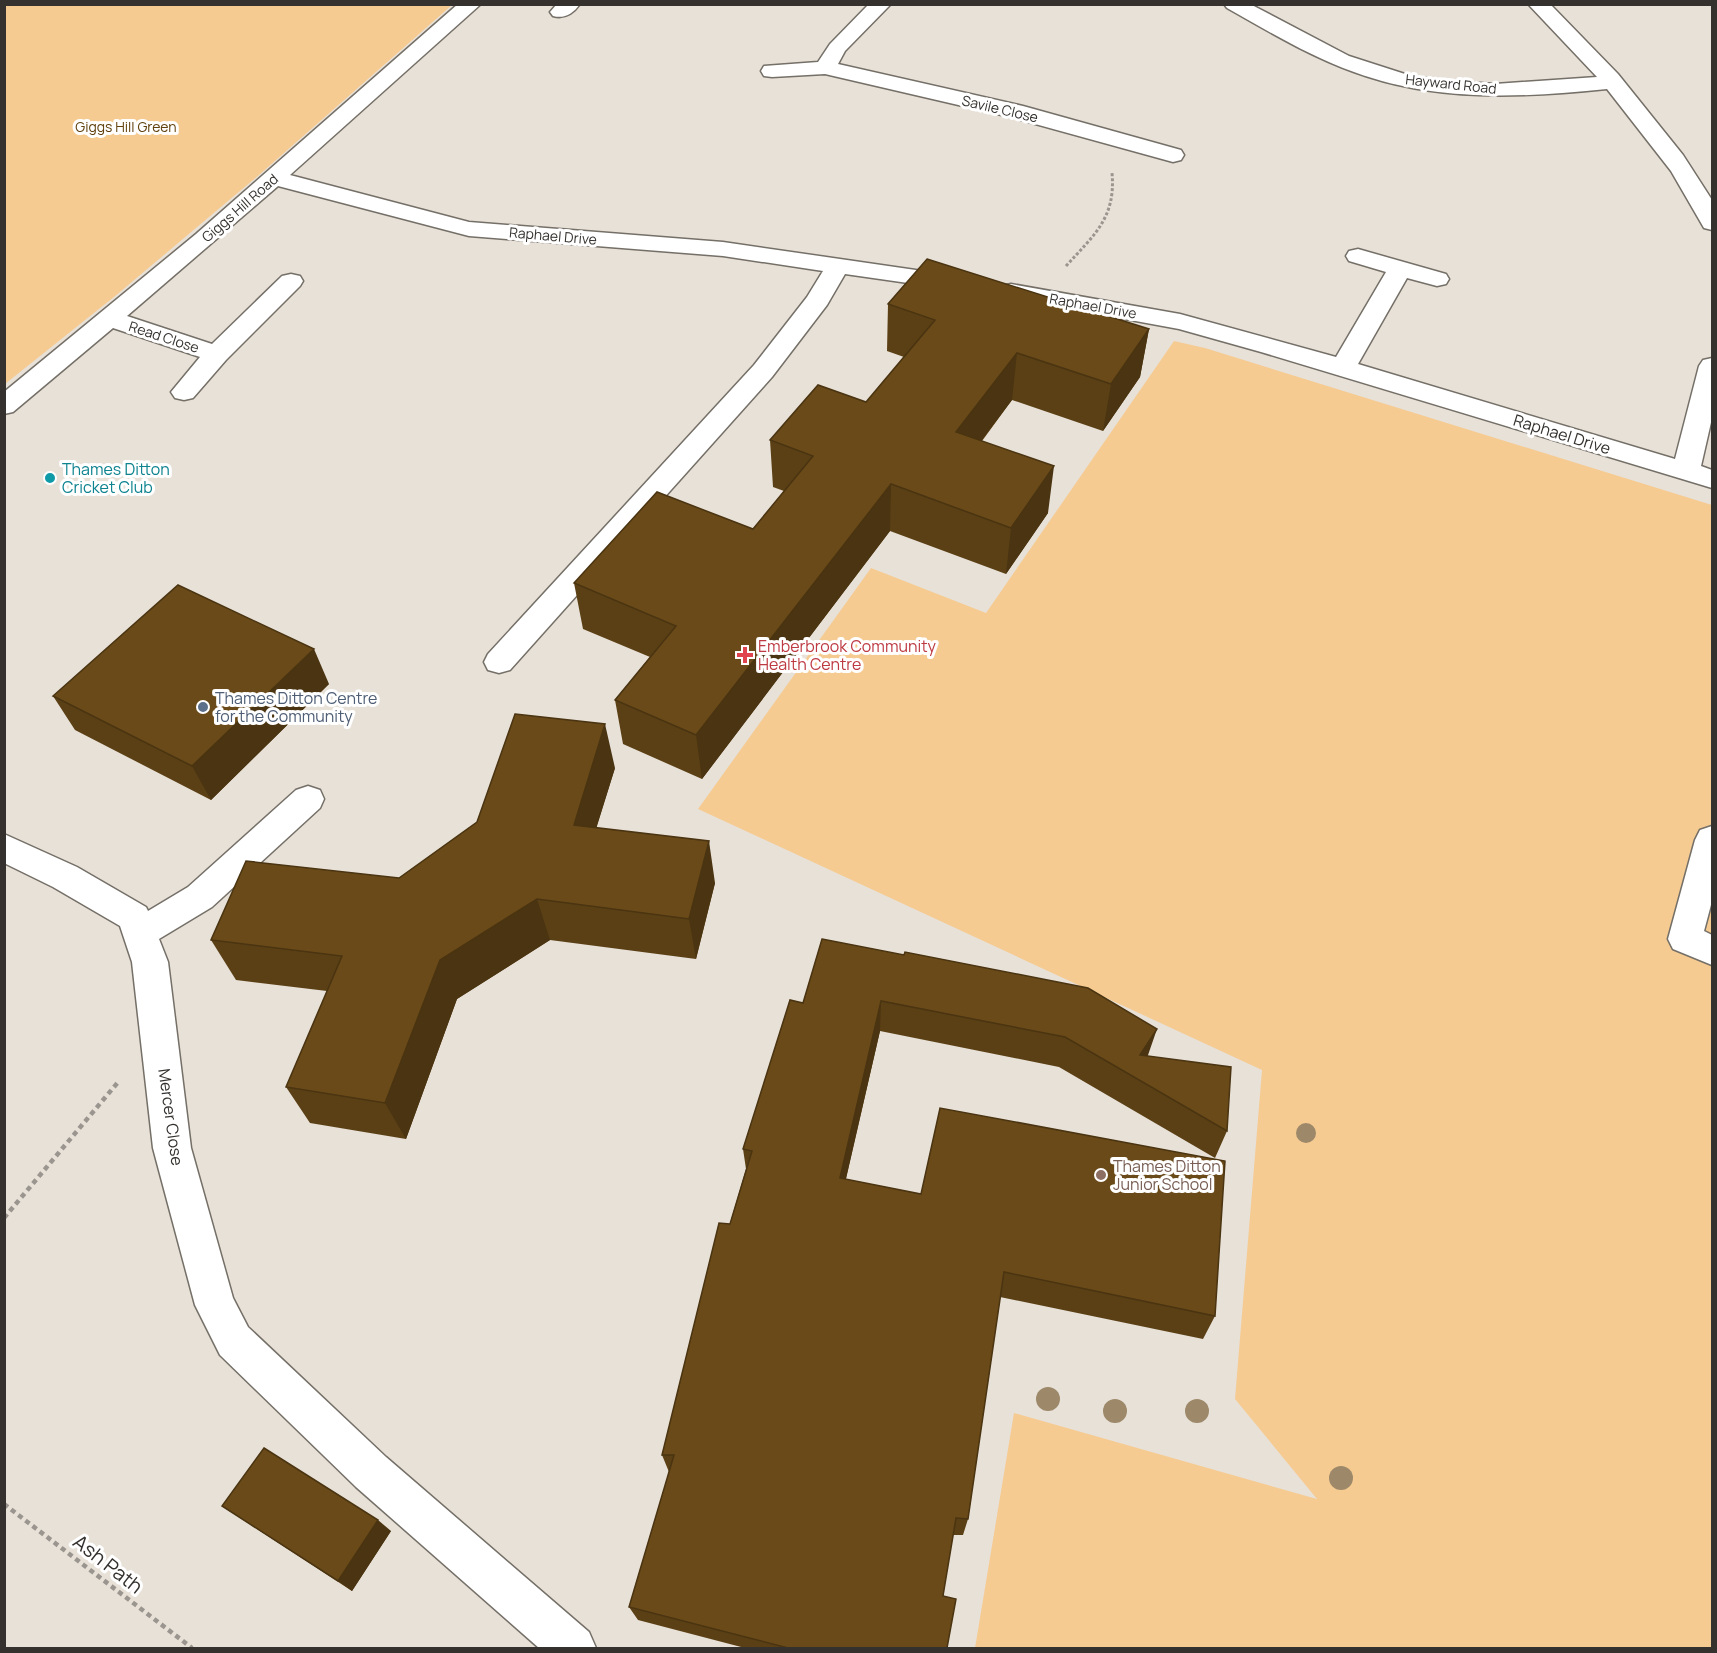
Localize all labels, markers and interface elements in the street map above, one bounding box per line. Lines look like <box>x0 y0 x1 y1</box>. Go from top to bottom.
street label: Hayward Road <box>1405 69 1498 98</box>
street label: Savile Close <box>960 91 1040 127</box>
park label: Giggs Hill Green <box>75 117 177 136</box>
street label: Giggs Hill Road <box>197 169 282 246</box>
street label: Raphael Drive <box>508 222 598 249</box>
street label: Raphael Drive <box>1048 289 1138 323</box>
street label: Read Close <box>127 316 202 357</box>
street label: Raphael Drive <box>1511 409 1613 459</box>
place label: Thames Ditton Cricket Club <box>62 458 170 498</box>
marker: Thames Ditton Cricket Club <box>43 471 57 485</box>
place label: Emberbrook Community Health Centre <box>758 635 936 675</box>
marker: Emberbrook Community Health Centre <box>736 646 754 664</box>
place label: Thames Ditton Centre for the Community <box>215 687 377 727</box>
marker: Thames Ditton Centre for the Community <box>196 700 210 714</box>
street label: Mercer Close <box>153 1067 189 1167</box>
place label: Thames Ditton Junior School <box>1113 1155 1221 1195</box>
marker: Thames Ditton Junior School <box>1094 1168 1108 1182</box>
street label: Ash Path <box>68 1528 149 1599</box>

